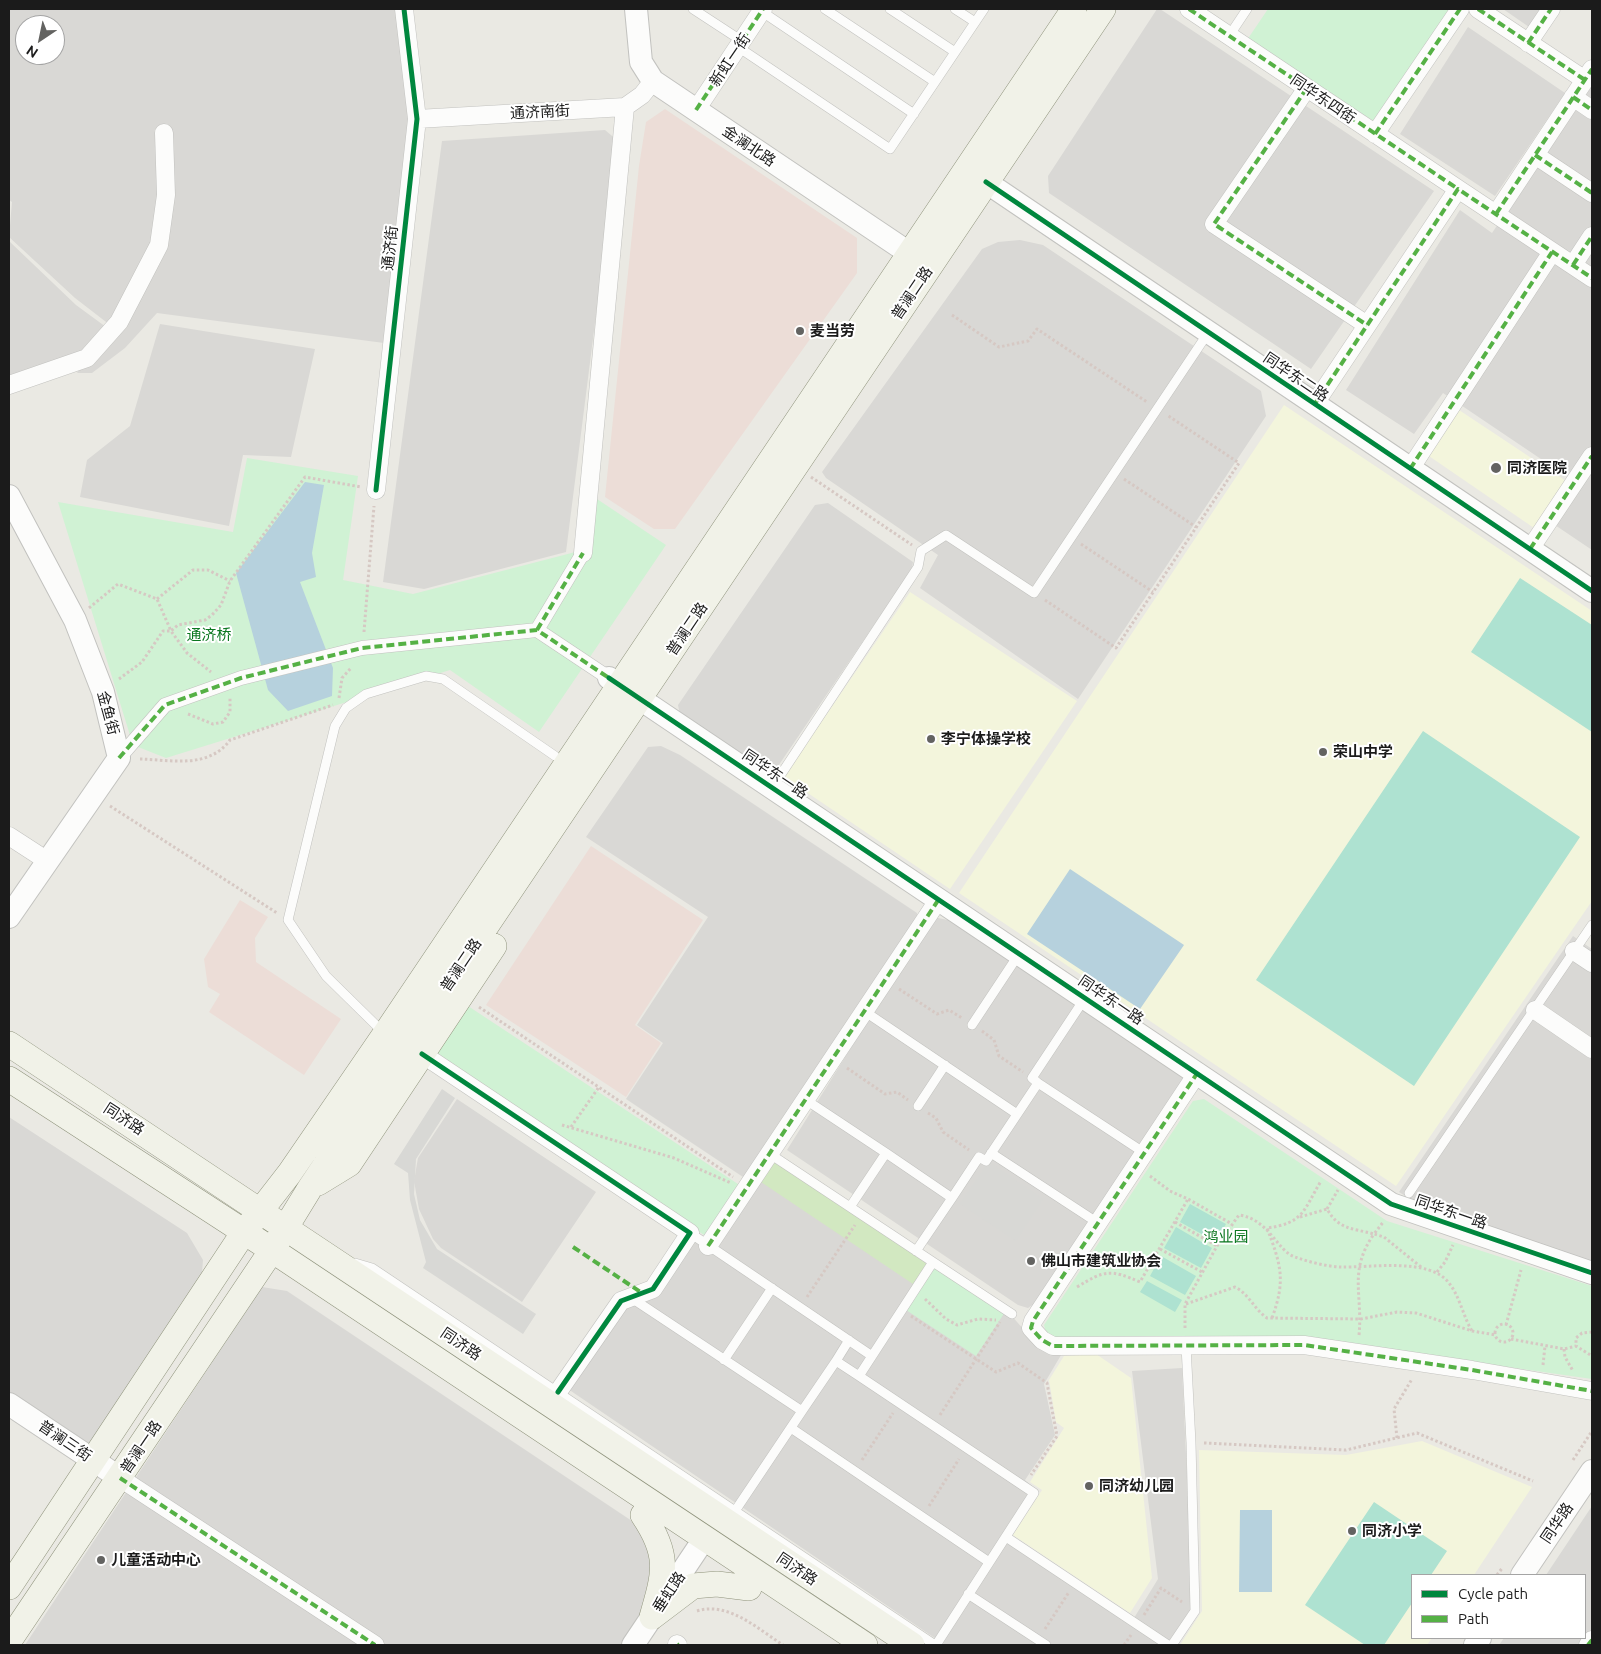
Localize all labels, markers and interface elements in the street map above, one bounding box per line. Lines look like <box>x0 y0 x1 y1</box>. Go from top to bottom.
north arrow <box>15 15 65 65</box>
street label: 新虹一街 <box>706 30 754 90</box>
text: N <box>23 42 41 61</box>
street label: 同华东四街 <box>1287 71 1359 127</box>
street label: 通济南街 <box>510 101 570 123</box>
street label: 金澜北路 <box>719 122 779 170</box>
street label: 通济街 <box>379 225 401 271</box>
street label: 普澜二路 <box>888 263 936 323</box>
place label: 麦当劳 <box>810 322 855 340</box>
marker: 麦当劳 <box>794 325 806 337</box>
street label: 同华东二路 <box>1260 349 1332 405</box>
place label: 同济医院 <box>1507 459 1567 477</box>
marker: 同济医院 <box>1489 461 1503 475</box>
street label: 普澜二路 <box>663 599 711 659</box>
park label: 通济桥 <box>187 626 231 644</box>
street label: 金鱼街 <box>93 689 123 737</box>
place label: 李宁体操学校 <box>941 730 1031 748</box>
marker: 李宁体操学校 <box>925 733 937 745</box>
place label: 荣山中学 <box>1333 743 1393 761</box>
street label: 同华东一路 <box>739 746 811 802</box>
marker: 荣山中学 <box>1317 746 1329 758</box>
street label: 普澜二路 <box>437 935 485 995</box>
street label: 同华东一路 <box>1075 972 1147 1028</box>
street label: 同济路 <box>100 1099 148 1139</box>
street label: 同华东一路 <box>1413 1191 1489 1233</box>
park label: 鸿业园 <box>1204 1228 1248 1246</box>
place label: 佛山市建筑业协会 <box>1041 1252 1161 1270</box>
marker: 佛山市建筑业协会 <box>1025 1255 1037 1267</box>
street label: 同济路 <box>437 1324 485 1364</box>
street label: 普澜三街 <box>35 1417 95 1465</box>
street label: 普澜一路 <box>117 1417 165 1477</box>
place label: 同济幼儿园 <box>1099 1477 1174 1495</box>
marker: 同济幼儿园 <box>1083 1480 1095 1492</box>
street label: 同华路 <box>1537 1499 1577 1547</box>
place label: 同济小学 <box>1362 1522 1422 1540</box>
marker: 同济小学 <box>1346 1525 1358 1537</box>
street label: 同济路 <box>773 1549 821 1589</box>
place label: 儿童活动中心 <box>111 1551 201 1569</box>
marker: 儿童活动中心 <box>95 1554 107 1566</box>
street label: 垂虹路 <box>649 1568 689 1616</box>
legend <box>1411 1574 1586 1639</box>
text: Cycle path <box>1458 1585 1528 1602</box>
text: Path <box>1458 1610 1489 1627</box>

